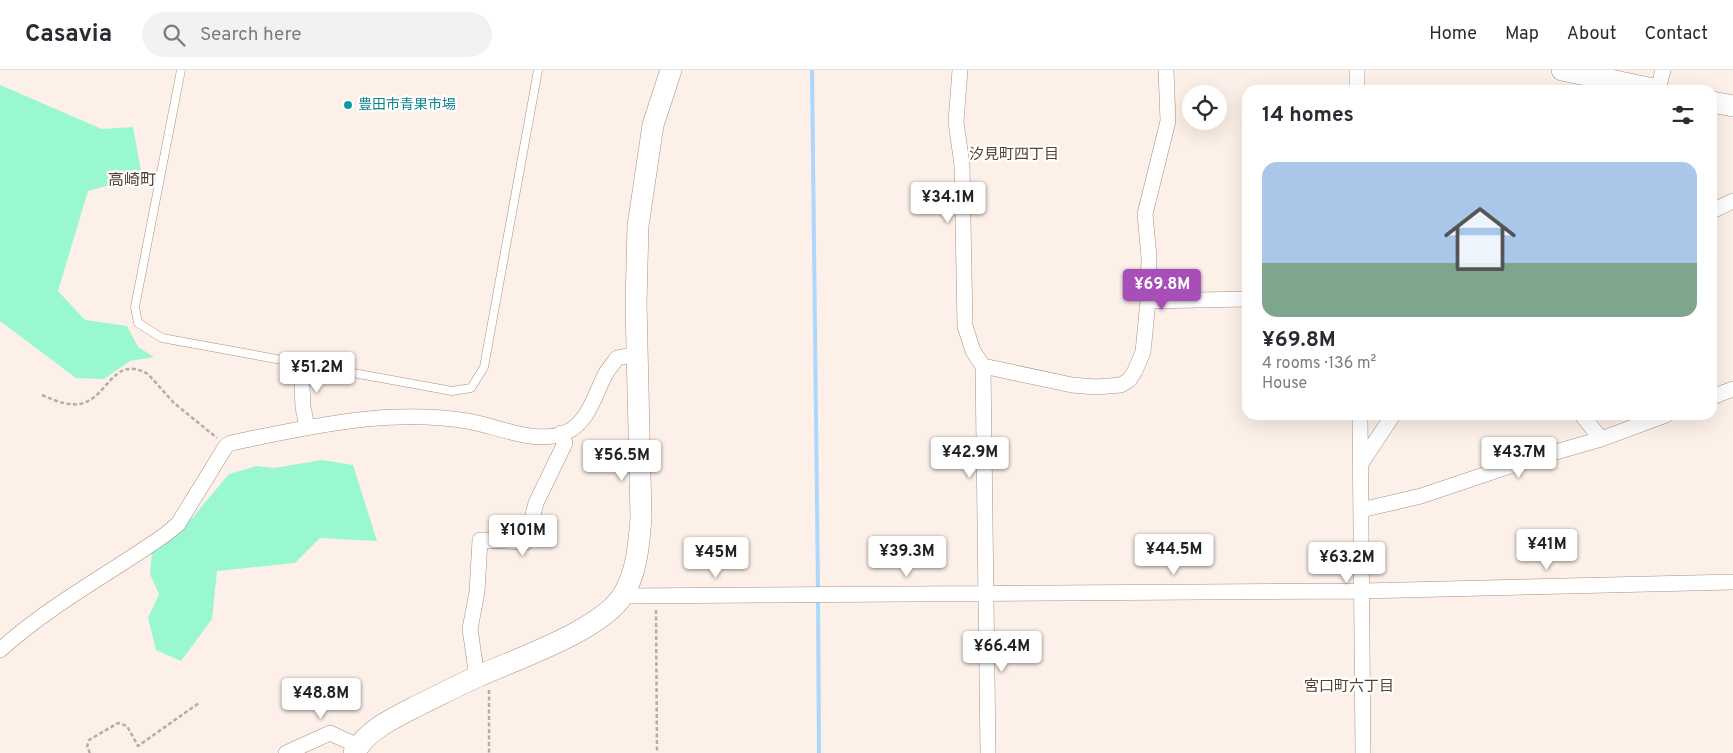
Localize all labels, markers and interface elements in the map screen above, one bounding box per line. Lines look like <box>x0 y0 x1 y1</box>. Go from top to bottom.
search box <box>142 12 492 57</box>
text: Casavia <box>25 20 112 50</box>
icon: search <box>160 21 188 49</box>
text: Search here <box>200 23 302 47</box>
text: Home <box>1429 23 1477 46</box>
text: Map <box>1505 23 1539 46</box>
text: About <box>1567 23 1616 46</box>
text: Contact <box>1644 23 1708 46</box>
map controls <box>1182 85 1227 130</box>
button: locate <box>1182 85 1227 130</box>
place label: 豊田市青果市場 <box>358 97 456 114</box>
marker: 豊田市青果市場 <box>342 99 354 111</box>
icon: filters <box>1669 101 1697 129</box>
text: 14 homes <box>1262 102 1354 129</box>
district label: 汐見町四丁目 <box>969 146 1059 165</box>
district label: 高崎町 <box>108 171 156 191</box>
pin: ¥34.1M <box>907 182 989 224</box>
text: ¥34.1M <box>922 188 974 208</box>
icon: home <box>1435 194 1525 284</box>
pin: ¥69.8M <box>1121 268 1203 311</box>
text: ¥69.8M <box>1134 275 1190 295</box>
text: ¥69.8M <box>1262 327 1336 354</box>
pin: ¥51.2M <box>276 352 358 394</box>
text: 4 rooms · 136 m² <box>1262 354 1376 374</box>
text: ¥51.2M <box>291 358 343 378</box>
text: House <box>1262 374 1307 394</box>
pin: ¥42.9M <box>929 436 1011 479</box>
pin: ¥43.7M <box>1478 436 1560 479</box>
pin: ¥56.5M <box>581 440 663 482</box>
text: ¥42.9M <box>942 443 998 463</box>
text: ¥43.7M <box>1492 443 1546 463</box>
text: ¥56.5M <box>594 446 650 466</box>
pin: ¥101M <box>488 514 558 557</box>
text: ¥101M <box>500 521 546 541</box>
pin: ¥41M <box>1517 528 1577 571</box>
pin: ¥44.5M <box>1133 534 1215 576</box>
text: ¥41M <box>1527 535 1567 555</box>
pin: ¥45M <box>686 536 746 579</box>
pin: ¥39.3M <box>866 536 948 578</box>
text: ¥44.5M <box>1146 540 1202 560</box>
text: ¥39.3M <box>879 542 935 562</box>
pin: ¥63.2M <box>1306 542 1388 584</box>
text: ¥45M <box>695 543 737 563</box>
text: ¥63.2M <box>1319 548 1375 568</box>
pin: ¥66.4M <box>961 630 1043 673</box>
text: ¥66.4M <box>974 637 1030 657</box>
pin: ¥48.8M <box>280 678 362 720</box>
district label: 宮口町六丁目 <box>1304 678 1394 697</box>
text: ¥48.8M <box>293 684 349 704</box>

